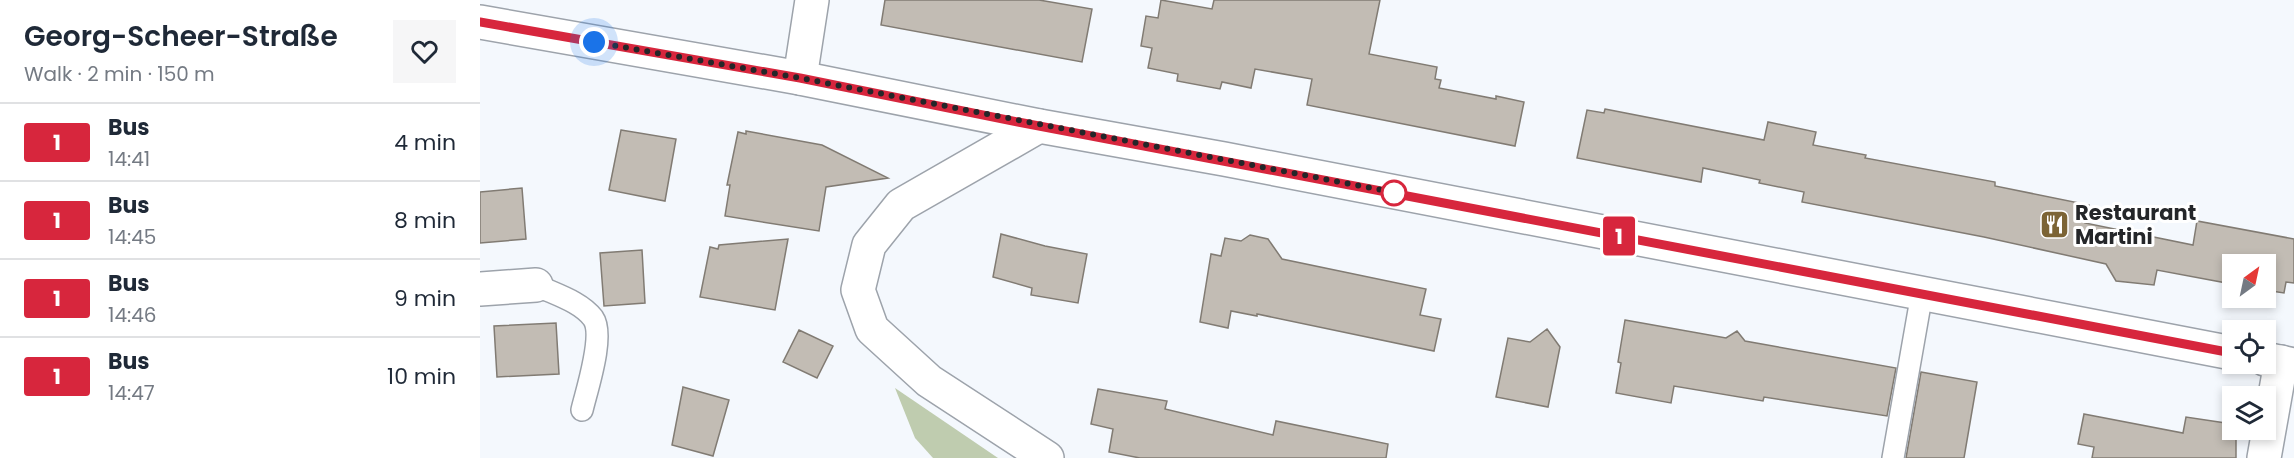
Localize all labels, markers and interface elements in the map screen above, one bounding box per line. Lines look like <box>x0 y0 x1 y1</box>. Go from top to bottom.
text: Georg-Scheer-Straße <box>24 17 338 56</box>
button: heart <box>393 20 456 83</box>
your location <box>579 27 609 57</box>
text: Walk · 2 min · 150 m <box>24 60 215 88</box>
text: Bus <box>108 112 150 143</box>
text: 4 min <box>394 127 456 158</box>
text: 1 <box>53 128 61 157</box>
text: 14:41 <box>108 145 150 173</box>
unlabelled marker <box>1381 180 1407 206</box>
text: Bus <box>108 190 150 221</box>
place label: Restaurant Martini <box>2075 198 2196 251</box>
text: 8 min <box>394 205 456 236</box>
text: 1 <box>53 206 61 235</box>
restaurant icon: Restaurant Martini <box>2038 209 2070 241</box>
line badge: 1 <box>1600 216 1638 256</box>
text: 1 <box>1615 222 1623 251</box>
text: 14:45 <box>108 223 156 251</box>
north arrow <box>2222 254 2276 308</box>
map controls <box>2222 254 2276 440</box>
text: Bus <box>108 268 150 299</box>
text: 9 min <box>394 283 456 314</box>
text: 1 <box>53 284 61 313</box>
text: 14:46 <box>108 301 157 329</box>
button: locate <box>2222 320 2276 374</box>
text: Bus <box>108 346 150 377</box>
text: 10 min <box>387 361 456 392</box>
text: 1 <box>53 362 61 391</box>
text: 14:47 <box>108 379 155 407</box>
button: layers <box>2222 386 2276 440</box>

